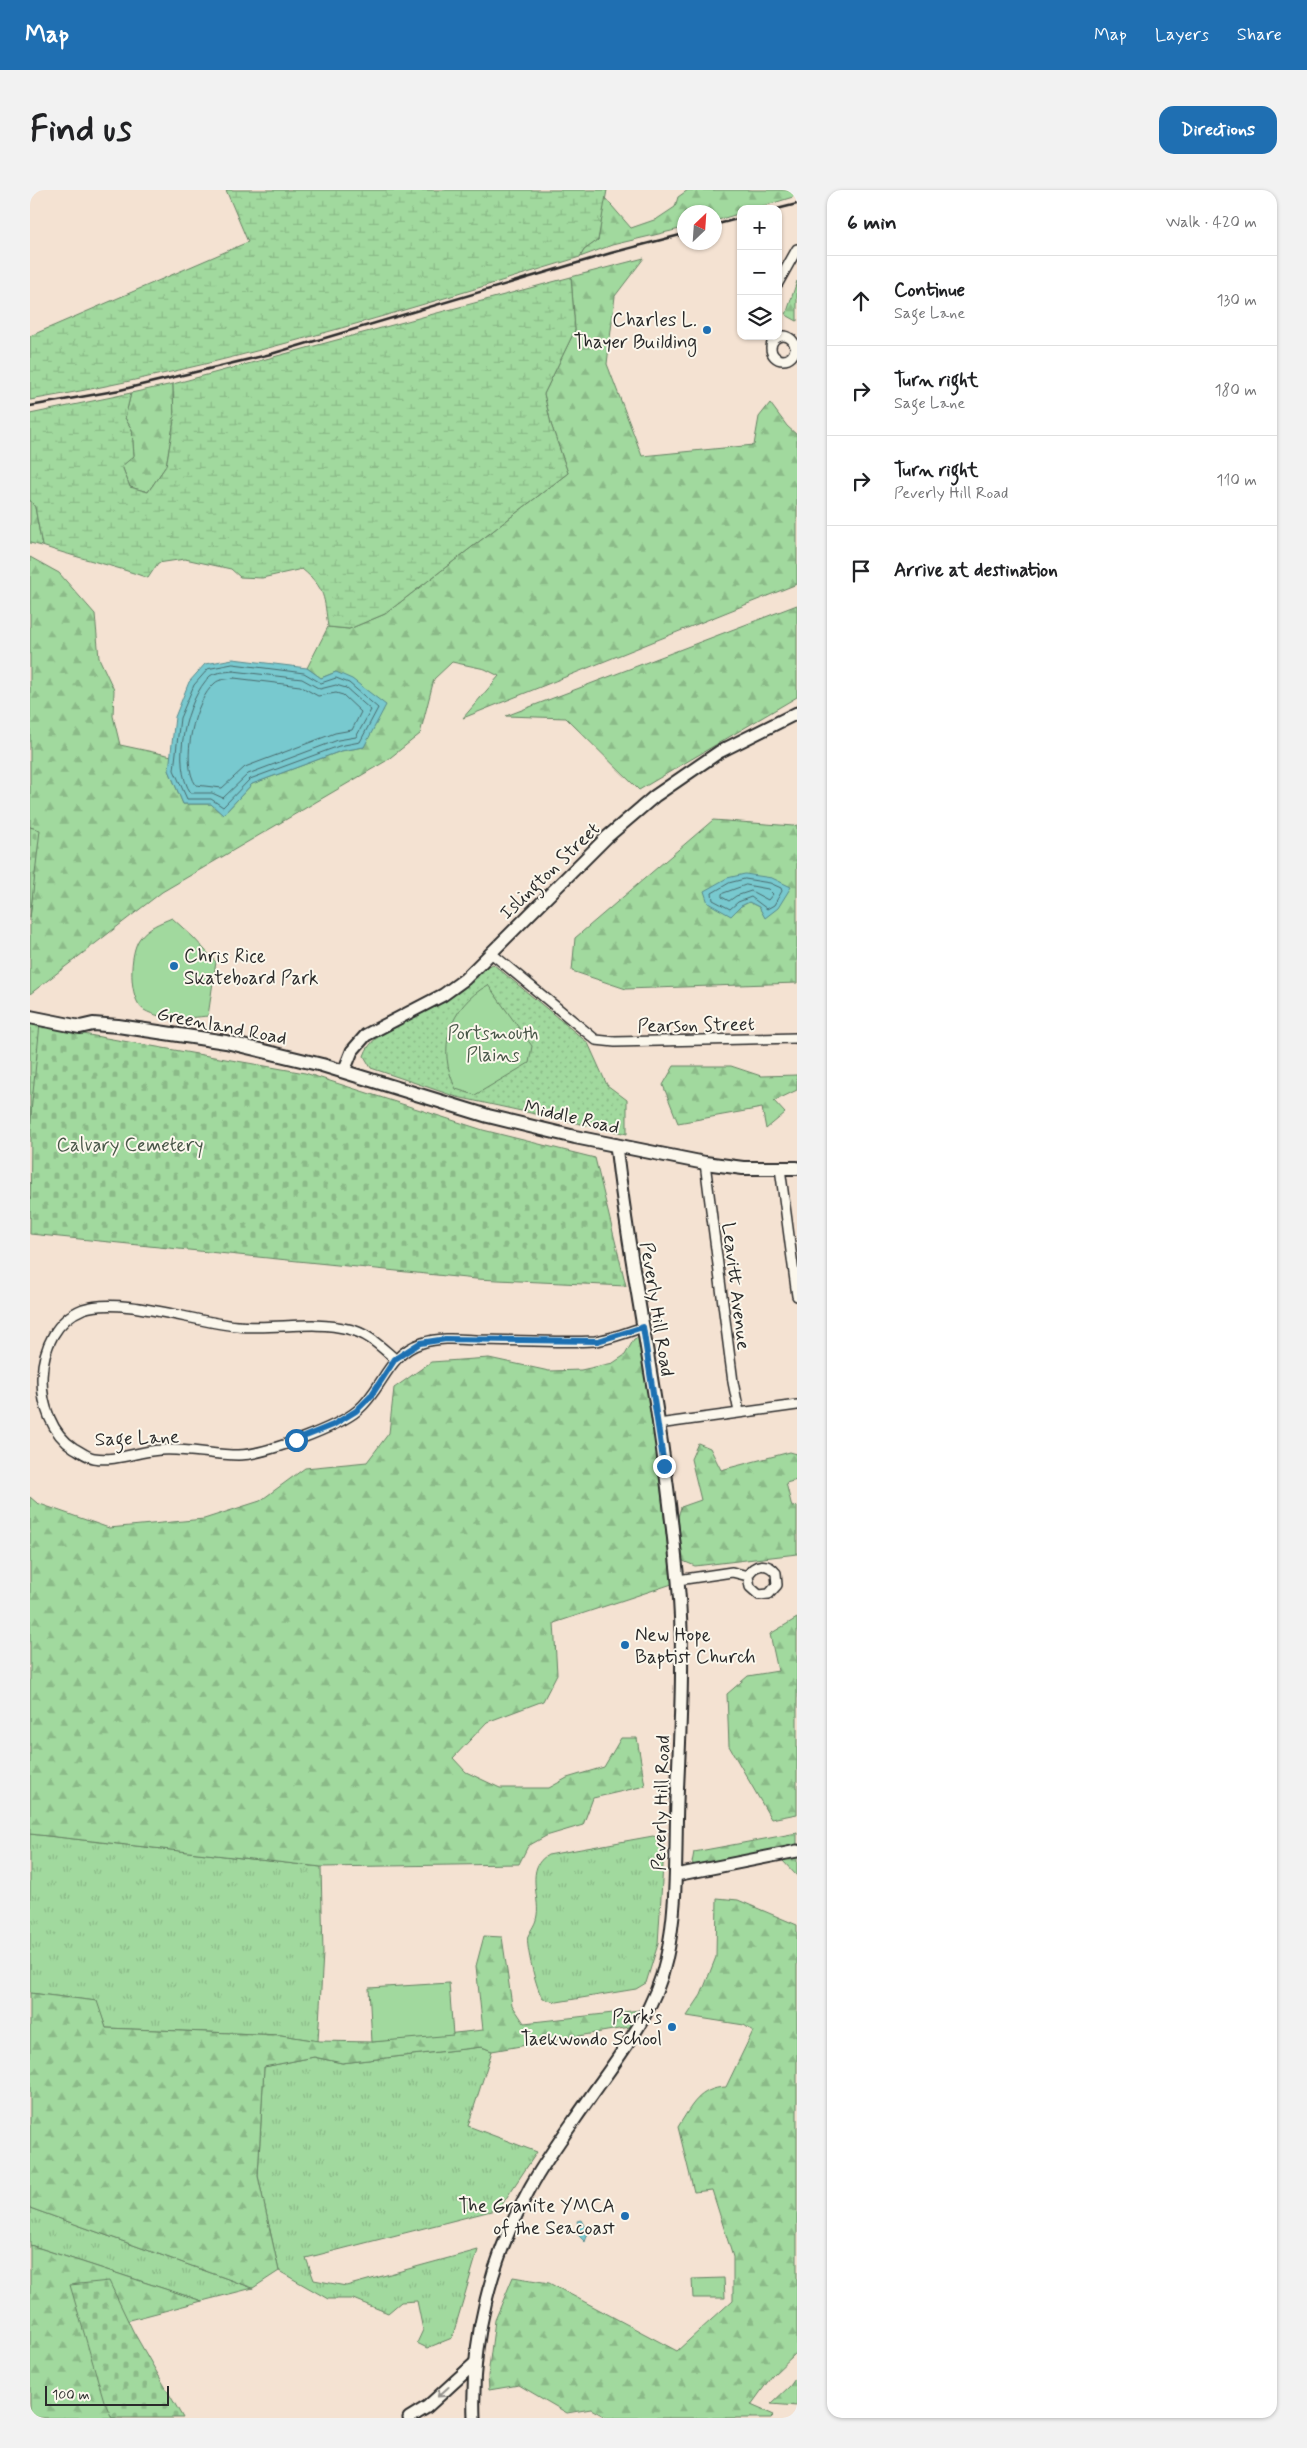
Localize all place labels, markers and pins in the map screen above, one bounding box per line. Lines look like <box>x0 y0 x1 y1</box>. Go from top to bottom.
place label: Charles L. Thayer Building <box>574 308 697 357</box>
marker: Charles L. Thayer Building <box>701 324 713 336</box>
place label: Chris Rice Skateboard Park <box>184 944 319 991</box>
marker: Chris Rice Skateboard Park <box>168 960 180 972</box>
place label: New Hope Baptist Church <box>635 1623 756 1670</box>
marker: New Hope Baptist Church <box>619 1639 631 1651</box>
place label: Park’s Taekwondo School <box>521 2005 663 2052</box>
marker: Park’s Taekwondo School <box>666 2021 678 2033</box>
place label: The Granite YMCA of the Seacoast <box>458 2194 615 2241</box>
marker: The Granite YMCA of the Seacoast <box>619 2210 631 2222</box>

